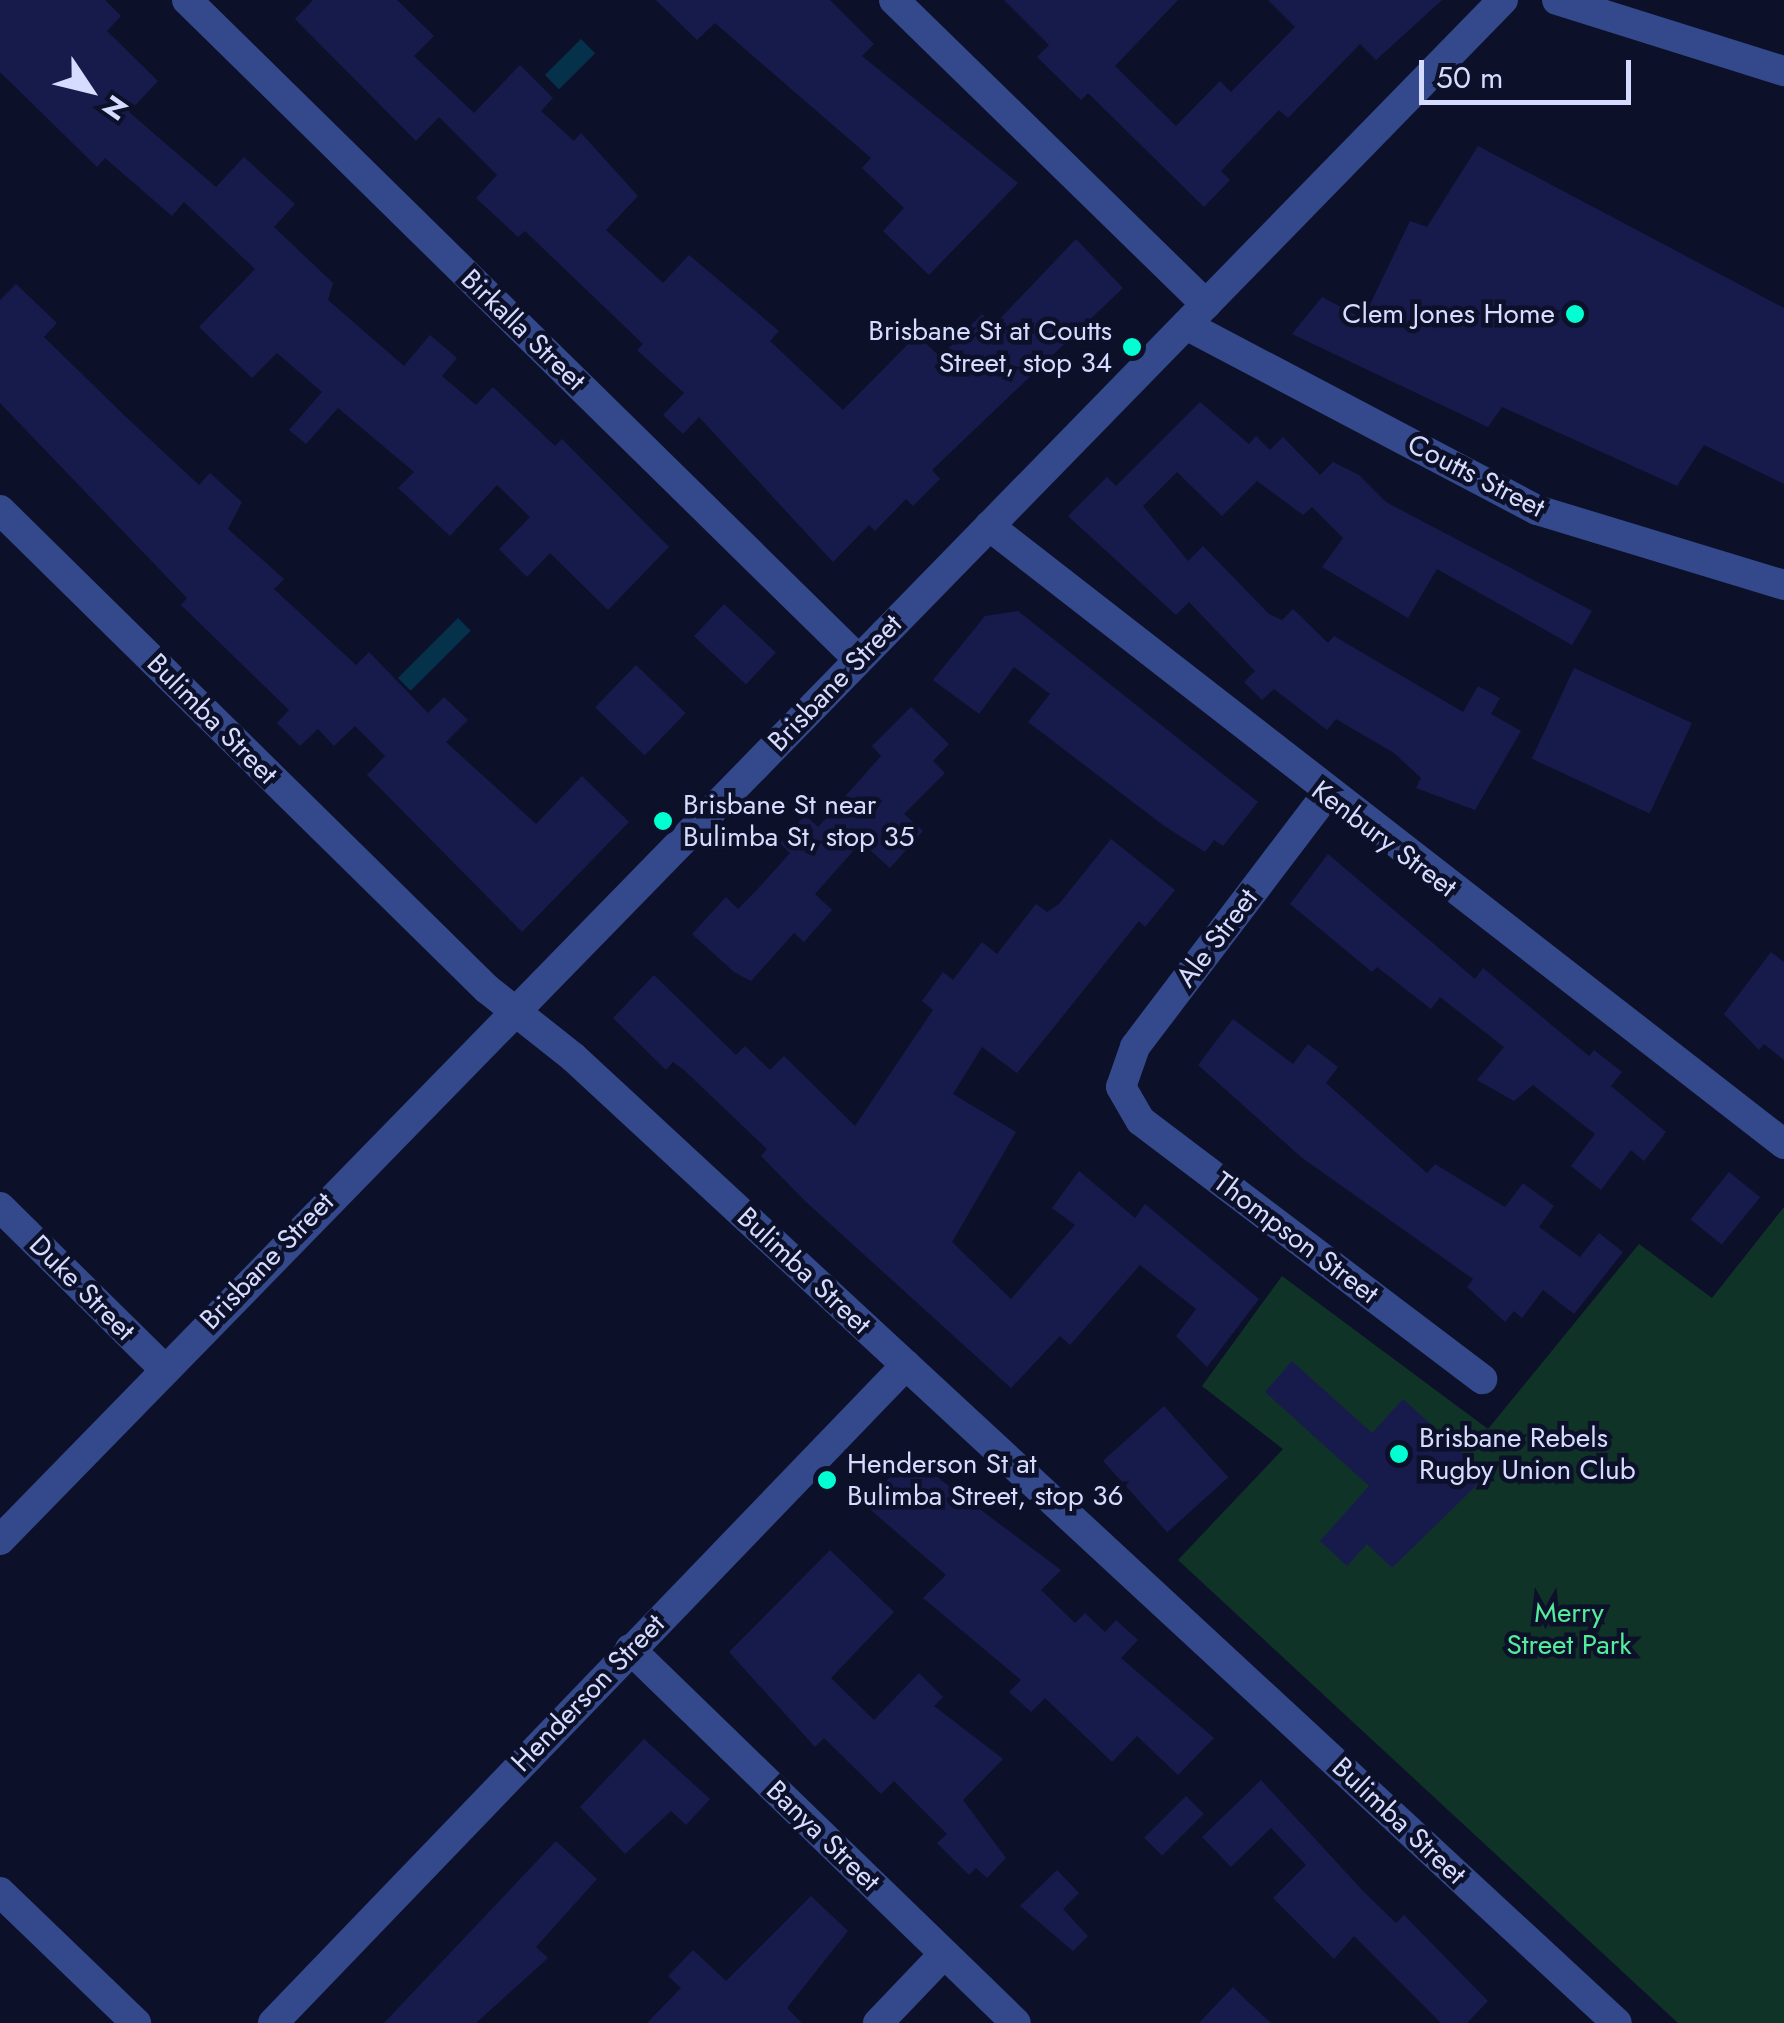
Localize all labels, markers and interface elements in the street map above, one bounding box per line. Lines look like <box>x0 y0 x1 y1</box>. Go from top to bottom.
north arrow <box>40 40 140 140</box>
scale bar <box>1424 40 1636 102</box>
text: 50 m <box>1436 56 1503 99</box>
text: N <box>92 87 138 128</box>
street label: Birkalla Street <box>454 262 592 398</box>
place label: Clem Jones Home <box>1342 297 1555 331</box>
marker: Clem Jones Home <box>1564 303 1586 325</box>
place label: Brisbane St at Coutts Street, stop 34 <box>868 314 1112 380</box>
marker: Brisbane St at Coutts Street, stop 34 <box>1121 336 1143 358</box>
street label: Coutts Street <box>1402 427 1550 525</box>
street label: Brisbane Street <box>761 607 909 759</box>
street label: Bulimba Street <box>140 647 284 791</box>
street label: Kenbury Street <box>1305 774 1463 904</box>
place label: Brisbane St near Bulimba St, stop 35 <box>683 788 915 854</box>
marker: Brisbane St near Bulimba St, stop 35 <box>652 810 674 832</box>
street label: Ale Street <box>1169 882 1265 994</box>
street label: Thompson Street <box>1207 1165 1385 1311</box>
street label: Brisbane Street <box>193 1185 341 1337</box>
street label: Bulimba Street <box>730 1201 878 1341</box>
street label: Duke Street <box>22 1228 142 1348</box>
place label: Brisbane Rebels Rugby Union Club <box>1419 1421 1636 1487</box>
marker: Brisbane Rebels Rugby Union Club <box>1388 1443 1410 1465</box>
place label: Henderson St at Bulimba Street, stop 36 <box>847 1447 1124 1513</box>
marker: Henderson St at Bulimba Street, stop 36 <box>816 1469 838 1491</box>
park label: Merry Street Park <box>1506 1596 1632 1662</box>
street label: Henderson Street <box>505 1607 671 1779</box>
street label: Bulimba Street <box>1325 1751 1473 1891</box>
street label: Banya Street <box>759 1774 887 1898</box>

